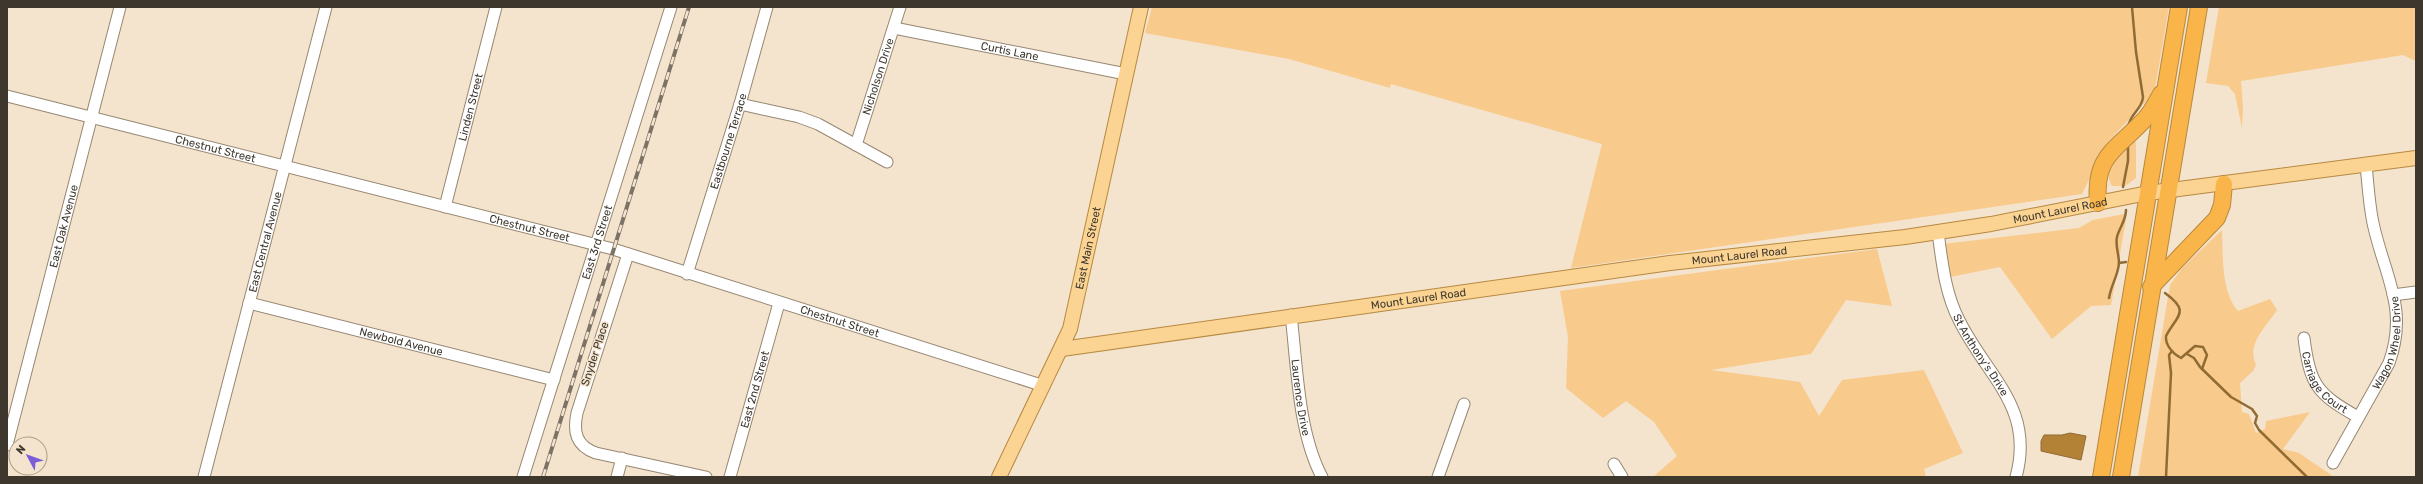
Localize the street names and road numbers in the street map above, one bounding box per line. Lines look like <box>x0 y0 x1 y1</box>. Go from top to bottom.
street label: Nicholson Drive <box>860 36 896 116</box>
street label: Curtis Lane <box>980 39 1040 63</box>
street label: Linden Street <box>456 71 486 142</box>
street label: Eastbourne Terrace <box>707 92 749 191</box>
street label: Chestnut Street <box>174 132 258 165</box>
street label: East Oak Avenue <box>46 183 80 269</box>
street label: East Central Avenue <box>246 190 284 294</box>
street label: Mount Laurel Road <box>2012 195 2109 226</box>
street label: East 3rd Street <box>579 203 615 281</box>
street label: East Main Street <box>1072 205 1103 291</box>
street label: Chestnut Street <box>488 212 572 244</box>
street label: Mount Laurel Road <box>1691 244 1788 267</box>
street label: Mount Laurel Road <box>1370 285 1467 312</box>
street label: Wagon Wheel Drive <box>2369 295 2403 391</box>
street label: Chestnut Street <box>799 302 882 340</box>
street label: St Anthony's Drive <box>1950 312 2011 398</box>
street label: Snyder Place <box>579 320 611 388</box>
street label: Newbold Avenue <box>358 325 444 358</box>
street label: East 2nd Street <box>738 349 772 429</box>
street label: Carriage Court <box>2300 350 2350 416</box>
street label: Laurence Drive <box>1289 358 1313 437</box>

